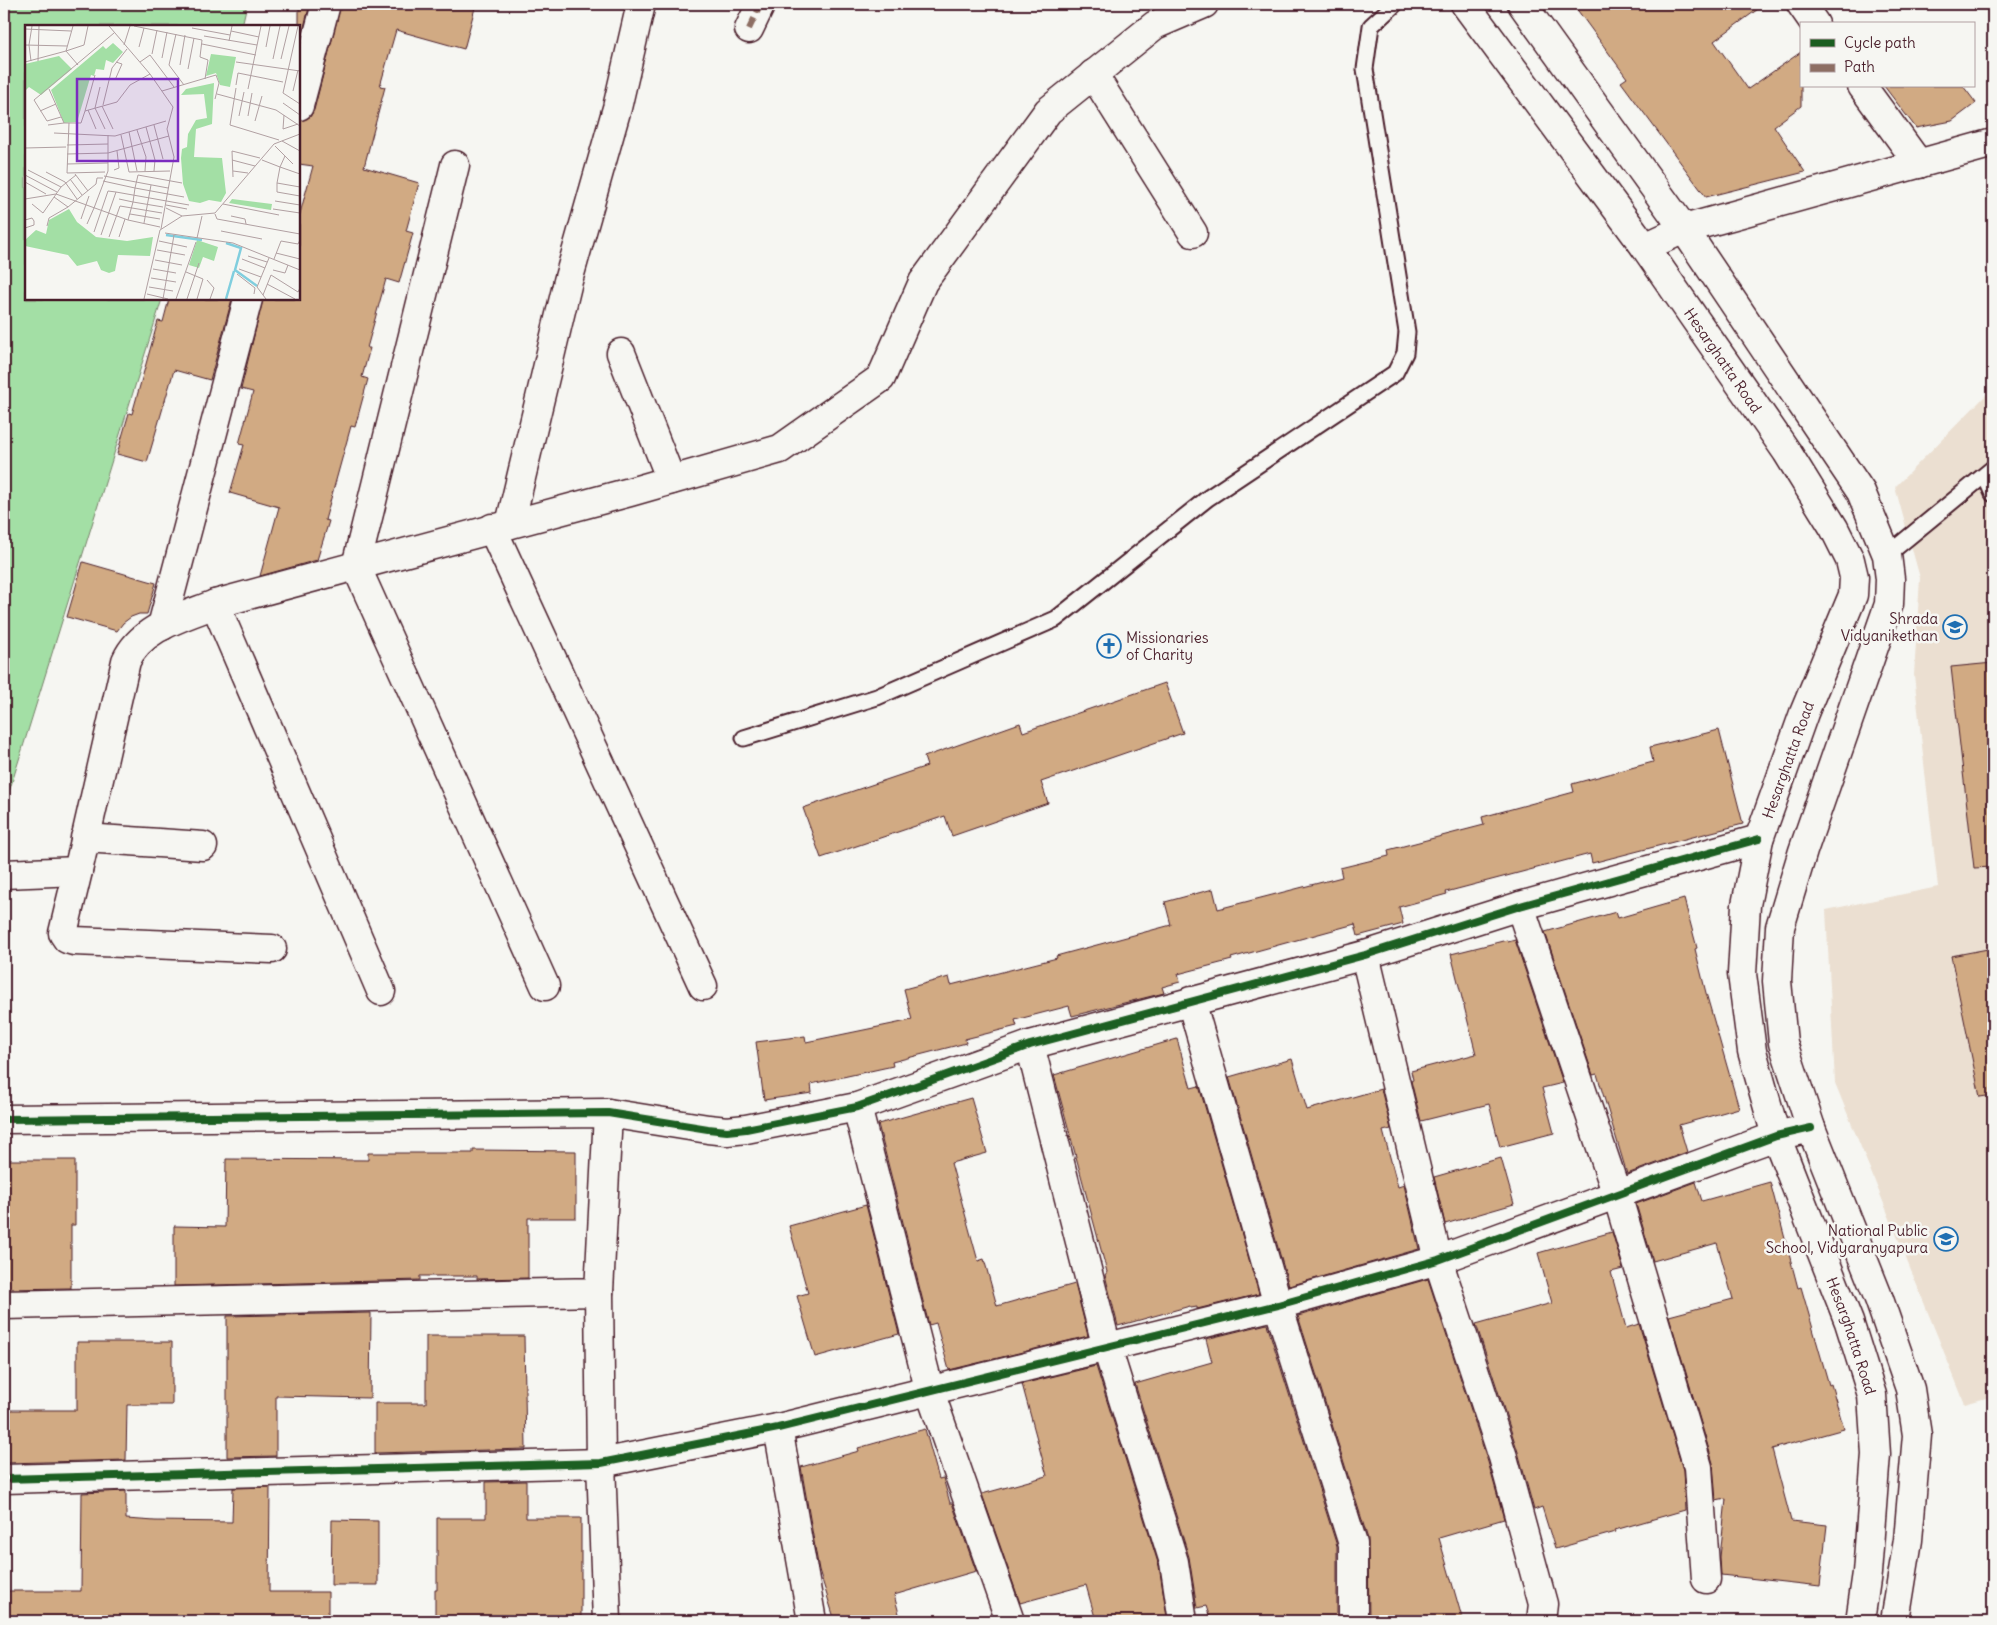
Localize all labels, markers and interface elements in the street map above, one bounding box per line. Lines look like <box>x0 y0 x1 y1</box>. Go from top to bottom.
legend <box>1800 22 1974 88</box>
inset map <box>25 25 300 300</box>
text: Cycle path <box>1844 33 1916 52</box>
text: Path <box>1844 57 1875 76</box>
street label: Hesarghatta Road <box>1680 304 1766 416</box>
place label: Shrada Vidyanikethan <box>1841 609 1938 645</box>
school or university icon: Shrada Vidyanikethan <box>1942 614 1968 640</box>
place label: Missionaries of Charity <box>1126 628 1209 664</box>
church icon: Missionaries of Charity <box>1096 633 1122 659</box>
street label: Hesarghatta Road <box>1758 699 1818 821</box>
place label: National Public School, Vidyaranyapura <box>1766 1221 1928 1257</box>
school or university icon: National Public School, Vidyaranyapura <box>1933 1226 1959 1252</box>
street label: Hesarghatta Road <box>1823 1274 1881 1397</box>

